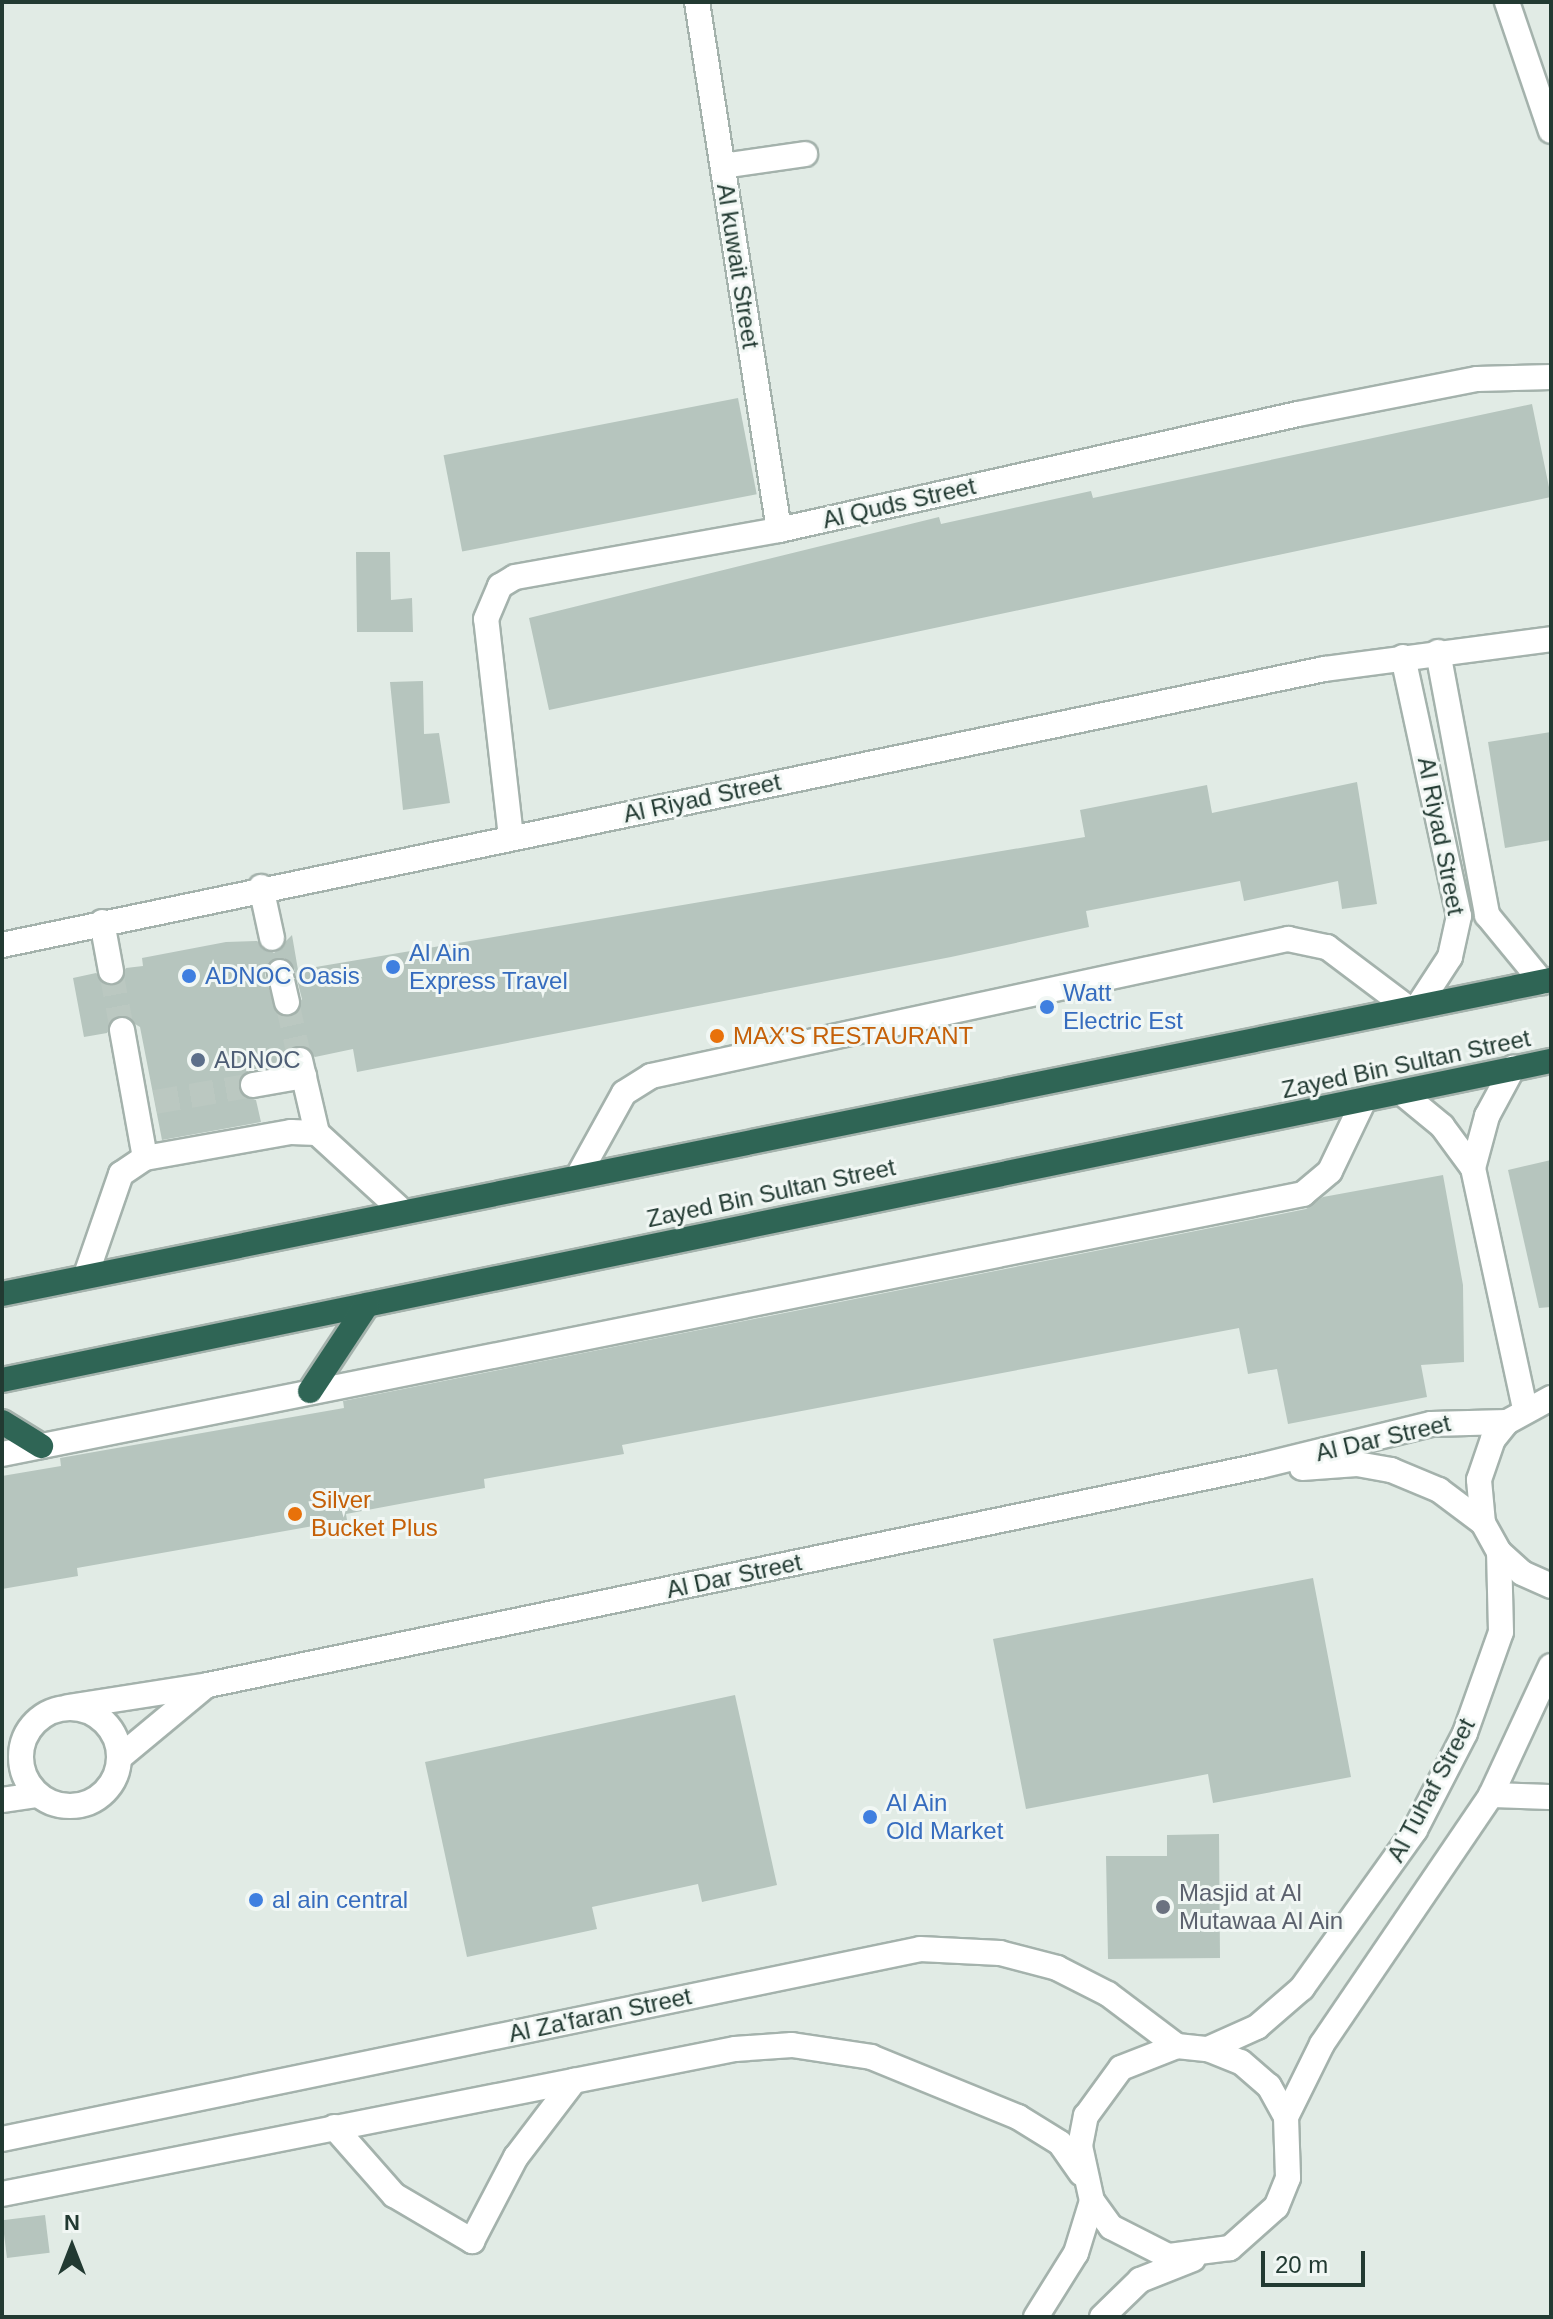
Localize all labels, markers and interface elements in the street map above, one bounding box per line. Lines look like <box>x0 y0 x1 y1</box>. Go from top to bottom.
street label: Al kuwait Street <box>711 181 765 351</box>
street label: Al Quds Street <box>820 471 978 535</box>
street label: Al Riyad Street <box>1412 755 1470 917</box>
street label: Al Riyad Street <box>621 767 783 829</box>
place label: Al Ain Express Travel <box>409 939 568 995</box>
marker: Al Ain Express Travel <box>384 958 402 976</box>
place label: ADNOC Oasis <box>205 962 360 990</box>
marker: ADNOC Oasis <box>180 967 198 985</box>
place label: Watt Electric Est <box>1063 979 1183 1035</box>
marker: Watt Electric Est <box>1038 998 1056 1016</box>
place label: MAX'S RESTAURANT <box>733 1022 973 1050</box>
street label: Zayed Bin Sultan Street <box>1279 1024 1533 1104</box>
marker: MAX'S RESTAURANT <box>708 1027 726 1045</box>
place label: ADNOC <box>214 1046 301 1074</box>
marker: ADNOC <box>189 1051 207 1069</box>
street label: Zayed Bin Sultan Street <box>644 1153 898 1233</box>
street label: Al Dar Street <box>1313 1409 1453 1467</box>
place label: Silver Bucket Plus <box>311 1486 438 1542</box>
marker: Silver Bucket Plus <box>286 1505 304 1523</box>
street label: Al Dar Street <box>664 1548 804 1604</box>
street label: Al Tuhaf Street <box>1381 1713 1481 1867</box>
place label: Al Ain Old Market <box>886 1789 1003 1845</box>
marker: Al Ain Old Market <box>861 1808 879 1826</box>
place label: Masjid at Al Mutawaa Al Ain <box>1179 1879 1346 1935</box>
place label: al ain central <box>272 1886 408 1914</box>
marker: al ain central <box>247 1891 265 1909</box>
marker: Masjid at Al Mutawaa Al Ain <box>1154 1898 1172 1916</box>
street label: Al Za'faran Street <box>506 1982 694 2048</box>
north arrow <box>32 2207 112 2287</box>
text: N <box>64 2210 80 2235</box>
scale bar <box>1265 2235 1369 2285</box>
text: 20 m <box>1275 2251 1328 2278</box>

